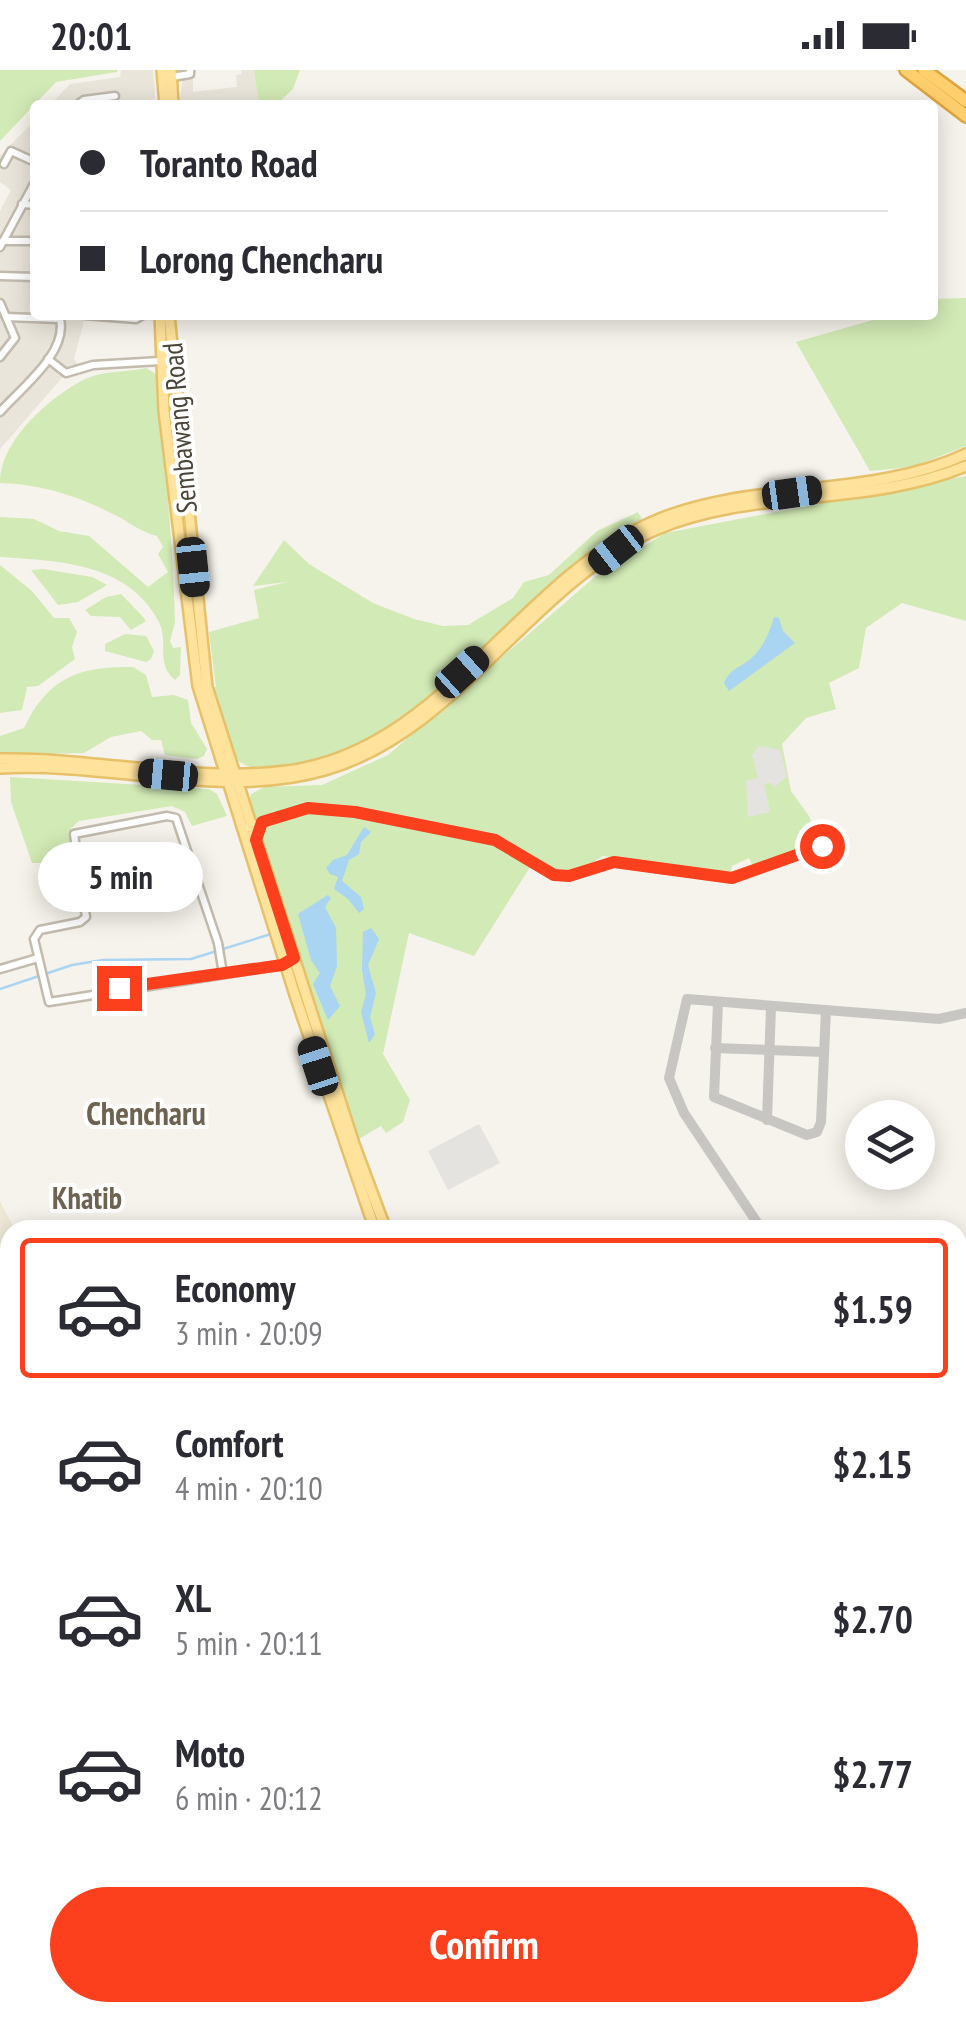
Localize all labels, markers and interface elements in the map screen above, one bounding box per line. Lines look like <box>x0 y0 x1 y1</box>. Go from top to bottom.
text: 20:01 <box>50 11 132 60</box>
text: Toranto Road <box>140 138 318 187</box>
text: Lorong Chencharu <box>140 234 383 283</box>
street label: Sembawang Road <box>153 341 205 515</box>
car <box>760 474 824 512</box>
car <box>583 520 649 580</box>
car <box>175 536 211 598</box>
car <box>430 641 494 703</box>
car <box>137 757 199 793</box>
route start <box>800 824 845 869</box>
callout: 5 min <box>36 843 202 913</box>
text: 5 min <box>88 856 153 898</box>
route end <box>97 966 142 1011</box>
car <box>294 1033 342 1099</box>
district label: Chencharu <box>86 1092 206 1134</box>
map controls <box>845 1100 935 1190</box>
button: layers <box>845 1100 935 1190</box>
district label: Khatib <box>52 1178 122 1217</box>
icon: car <box>55 1263 145 1353</box>
text: Economy <box>175 1263 295 1312</box>
text: $1.59 <box>832 1284 913 1333</box>
text: 3 min · 20:09 <box>175 1312 323 1354</box>
icon: car <box>55 1418 145 1508</box>
text: Comfort <box>175 1418 284 1467</box>
text: $2.15 <box>832 1439 913 1488</box>
text: 4 min · 20:10 <box>175 1467 323 1509</box>
icon: car <box>55 1573 145 1663</box>
text: XL <box>175 1573 211 1622</box>
text: $2.70 <box>832 1594 913 1643</box>
text: 5 min · 20:11 <box>175 1622 323 1664</box>
icon: car <box>55 1728 145 1818</box>
text: Moto <box>175 1728 245 1777</box>
text: $2.77 <box>832 1749 913 1798</box>
text: 6 min · 20:12 <box>175 1777 323 1819</box>
button: Confirm <box>50 1887 918 2002</box>

